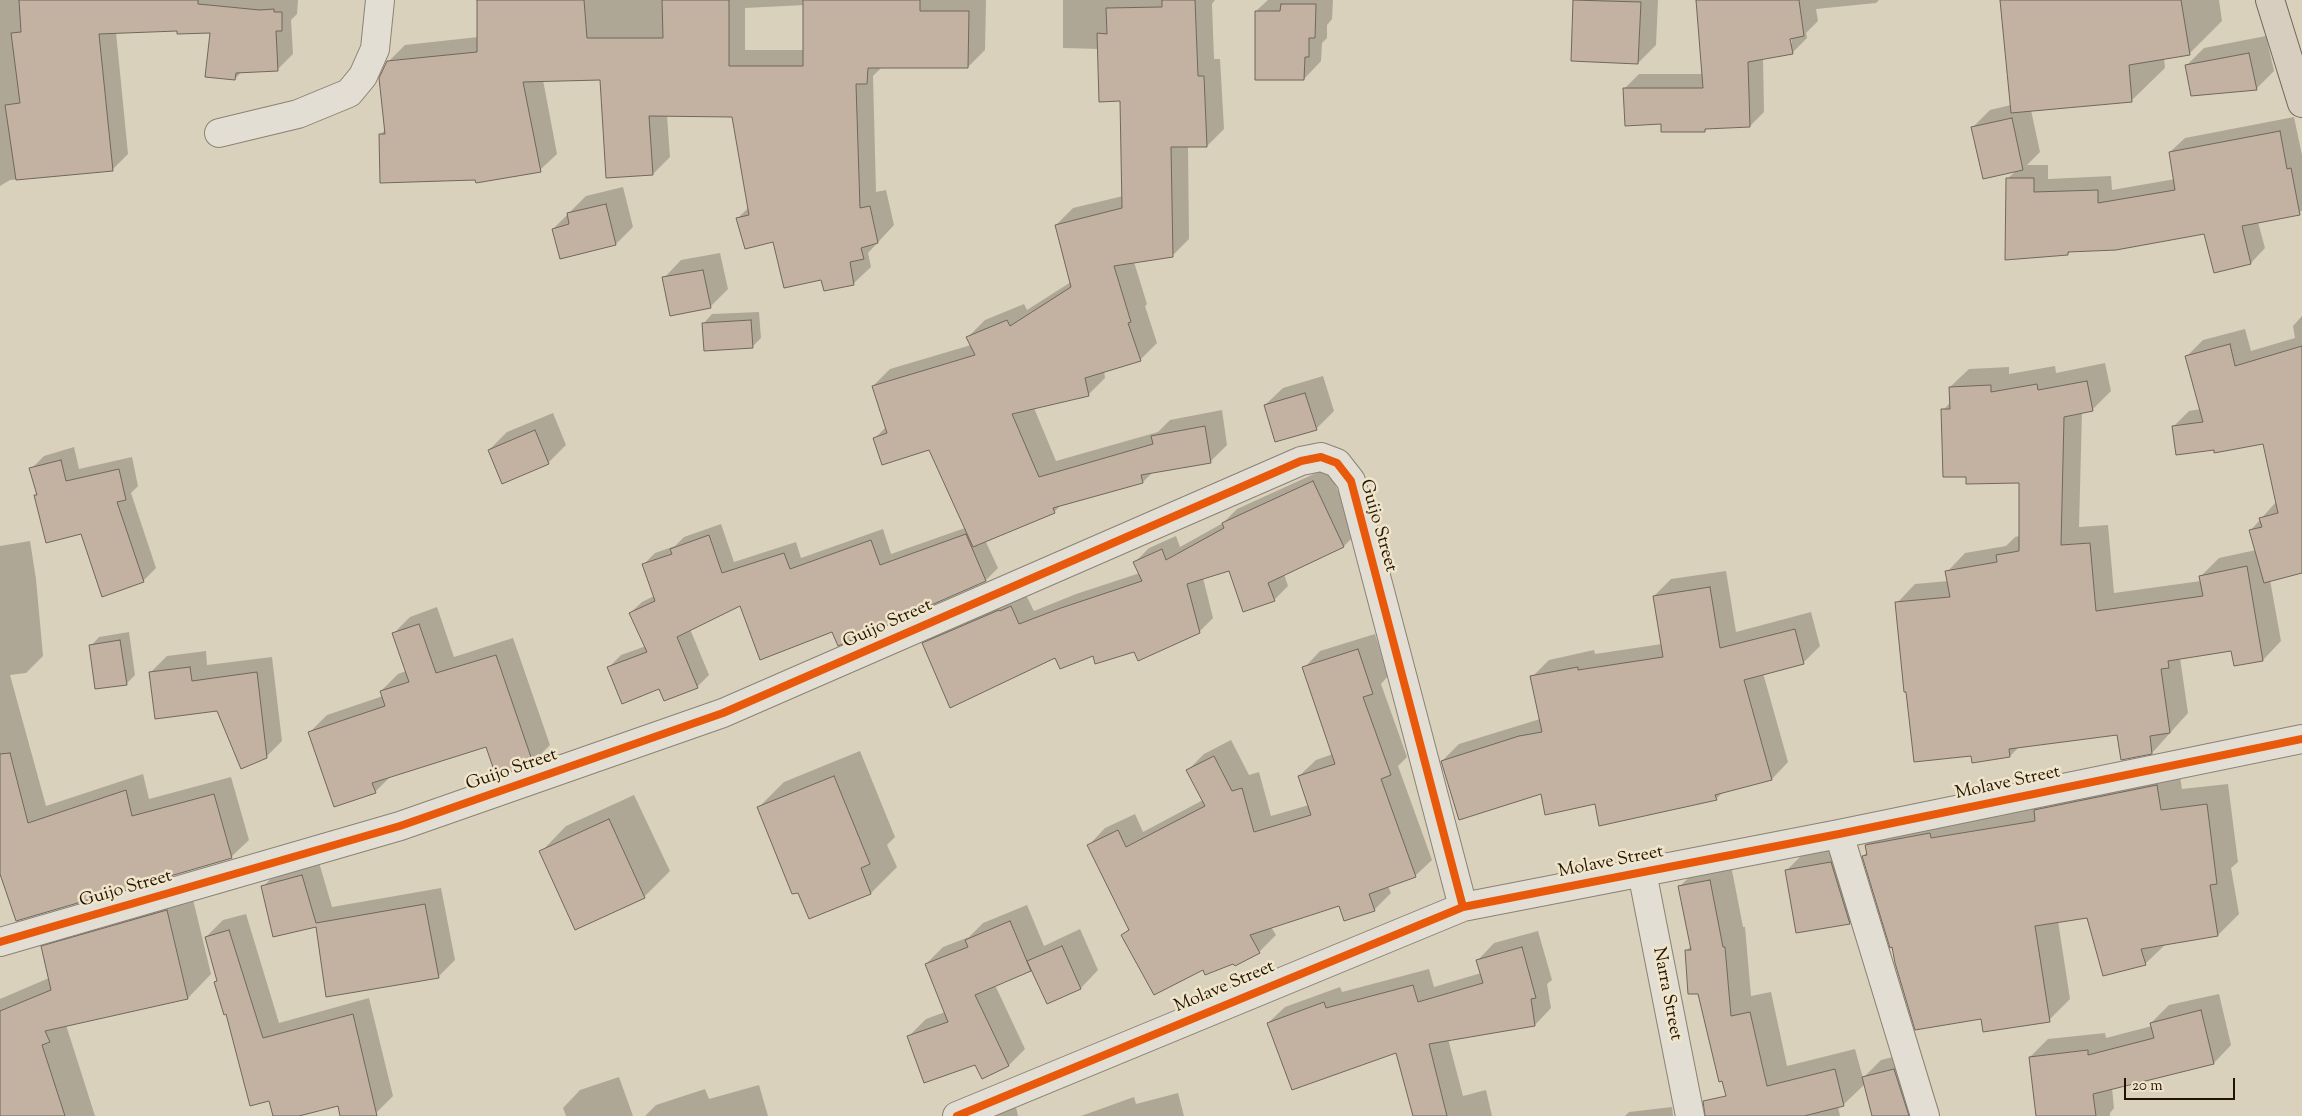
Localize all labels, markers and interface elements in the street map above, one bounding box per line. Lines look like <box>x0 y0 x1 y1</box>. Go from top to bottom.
street label: Guijo Street <box>1353 477 1401 575</box>
street label: Guijo Street <box>840 596 936 654</box>
street label: Guijo Street <box>463 745 561 797</box>
street label: Molave Street <box>1954 762 2062 806</box>
street label: Molave Street <box>1557 842 1665 884</box>
street label: Guijo Street <box>77 866 175 914</box>
street label: Narra Street <box>1646 946 1686 1042</box>
street label: Molave Street <box>1172 957 1278 1019</box>
scale bar <box>2127 1068 2238 1100</box>
text: 20 m <box>2132 1076 2163 1097</box>

